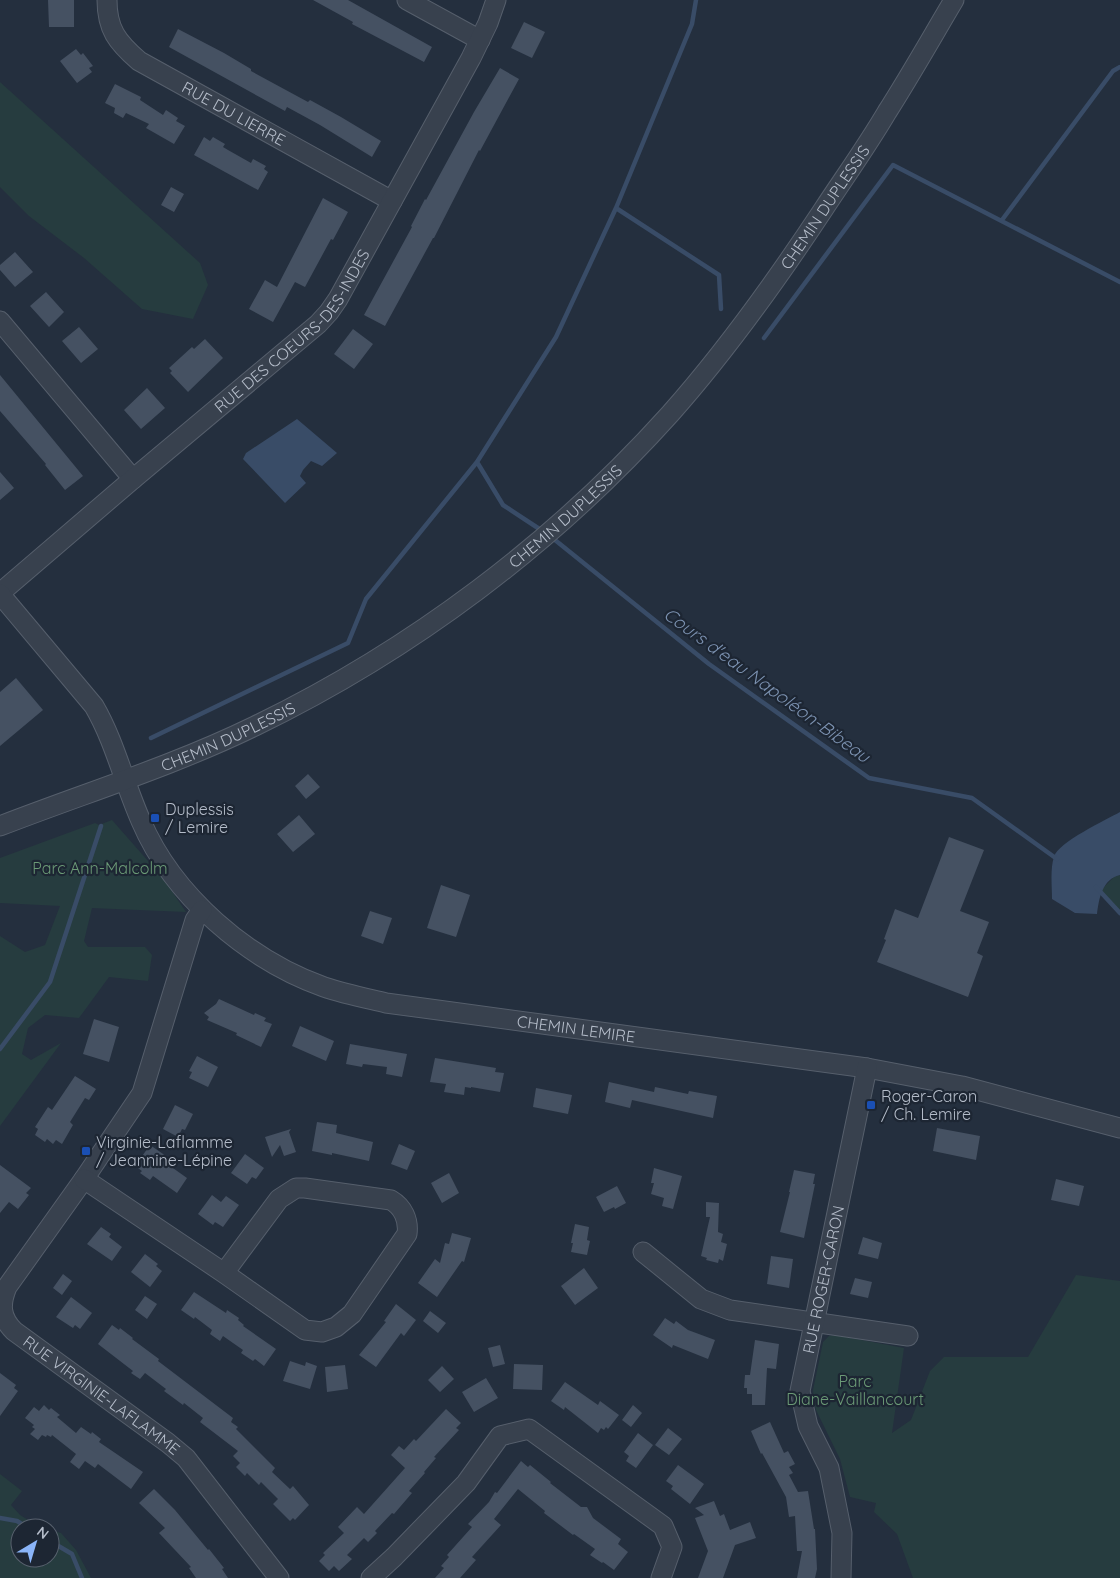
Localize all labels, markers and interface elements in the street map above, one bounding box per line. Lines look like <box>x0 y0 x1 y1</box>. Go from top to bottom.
street label: RUE DU LIERRE <box>179 77 289 150</box>
street label: CHEMIN DUPLESSIS <box>776 141 874 273</box>
street label: RUE DES COEURS-DES-INDES <box>210 246 373 417</box>
street label: CHEMIN DUPLESSIS <box>505 460 626 572</box>
water label: Cours d'eau Napoléon-Bibeau <box>659 602 876 769</box>
street label: CHEMIN DUPLESSIS <box>158 697 299 776</box>
place label: Duplessis / Lemire <box>165 799 234 837</box>
marker: Duplessis / Lemire <box>149 812 161 824</box>
park label: Parc Ann-Malcolm <box>32 858 168 878</box>
street label: CHEMIN LEMIRE <box>516 1011 636 1047</box>
place label: Roger-Caron / Ch. Lemire <box>881 1086 977 1124</box>
marker: Roger-Caron / Ch. Lemire <box>865 1099 877 1111</box>
place label: Virginie-Laflamme / Jeannine-Lépine <box>96 1132 233 1170</box>
marker: Virginie-Laflamme / Jeannine-Lépine <box>80 1145 92 1157</box>
street label: RUE ROGER-CARON <box>798 1204 848 1355</box>
street label: RUE VIRGINIE-LAFLAMME <box>19 1331 184 1459</box>
park label: Parc Diane-Vaillancourt <box>786 1371 924 1409</box>
north arrow <box>10 1518 60 1568</box>
text: N <box>33 1522 53 1543</box>

